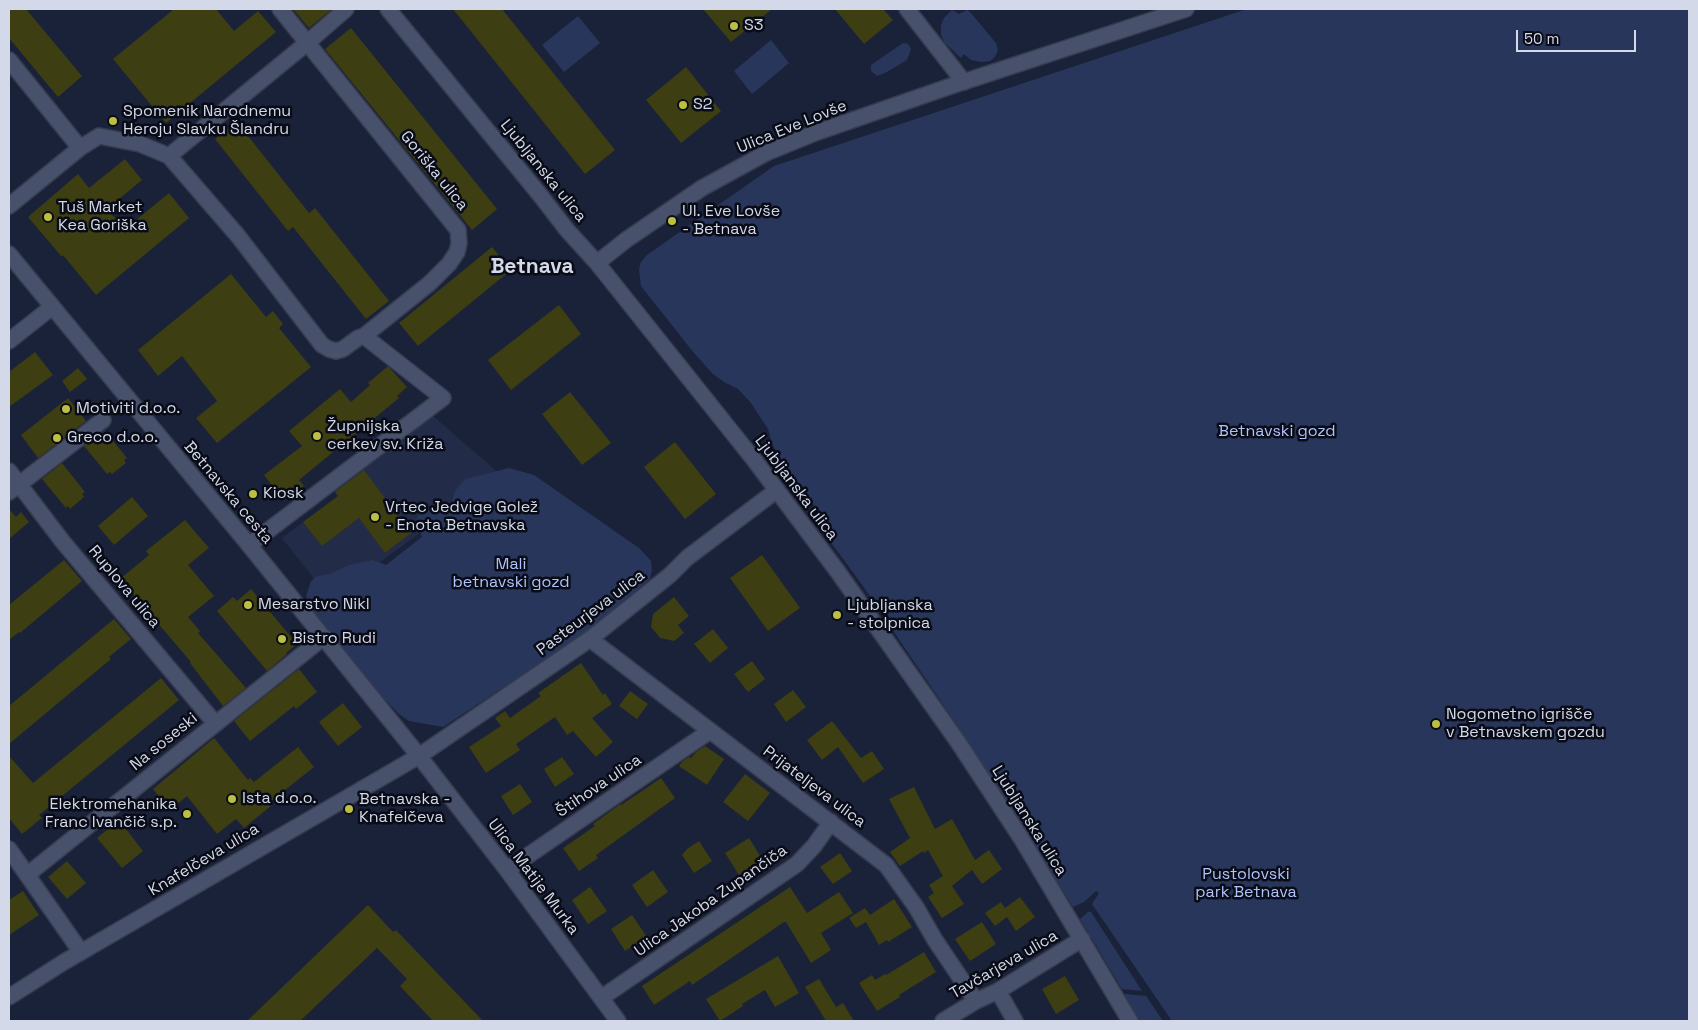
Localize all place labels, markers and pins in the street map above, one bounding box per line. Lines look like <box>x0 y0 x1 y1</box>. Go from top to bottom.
place label: S3 <box>744 16 763 36</box>
marker: S3 <box>728 20 740 32</box>
place label: S2 <box>693 95 712 115</box>
marker: S2 <box>677 99 689 111</box>
place label: Spomenik Narodnemu Heroju Slavku Šlandru <box>123 102 291 140</box>
marker: Spomenik Narodnemu Heroju Slavku Šlandru <box>107 115 119 127</box>
place label: Tuš Market Kea Goriška <box>58 198 147 236</box>
place label: Ul. Eve Lovše - Betnava <box>682 202 780 240</box>
marker: Tuš Market Kea Goriška <box>42 211 54 223</box>
marker: Ul. Eve Lovše - Betnava <box>666 215 678 227</box>
place label: Motiviti d.o.o. <box>76 399 180 419</box>
marker: Motiviti d.o.o. <box>60 403 72 415</box>
place label: Župnijska cerkev sv. Križa <box>327 417 444 455</box>
place label: Greco d.o.o. <box>67 428 158 448</box>
marker: Župnijska cerkev sv. Križa <box>311 430 323 442</box>
marker: Greco d.o.o. <box>51 432 63 444</box>
place label: Kiosk <box>263 484 304 504</box>
marker: Kiosk <box>247 488 259 500</box>
place label: Vrtec Jedvige Golež - Enota Betnavska <box>385 498 538 536</box>
marker: Vrtec Jedvige Golež - Enota Betnavska <box>369 511 381 523</box>
place label: Mesarstvo Nikl <box>258 595 370 615</box>
place label: Ljubljanska - stolpnica <box>847 596 933 634</box>
marker: Mesarstvo Nikl <box>242 599 254 611</box>
marker: Ljubljanska - stolpnica <box>831 609 843 621</box>
place label: Bistro Rudi <box>292 629 376 649</box>
marker: Bistro Rudi <box>276 633 288 645</box>
place label: Nogometno igrišče v Betnavskem gozdu <box>1446 705 1605 743</box>
marker: Nogometno igrišče v Betnavskem gozdu <box>1430 718 1442 730</box>
place label: Ista d.o.o. <box>242 789 317 809</box>
place label: Betnavska - Knafelčeva <box>359 790 451 828</box>
marker: Ista d.o.o. <box>226 793 238 805</box>
place label: Elektromehanika Franc Ivančič s.p. <box>45 795 177 833</box>
marker: Betnavska - Knafelčeva <box>343 803 355 815</box>
marker: Elektromehanika Franc Ivančič s.p. <box>181 808 193 820</box>

